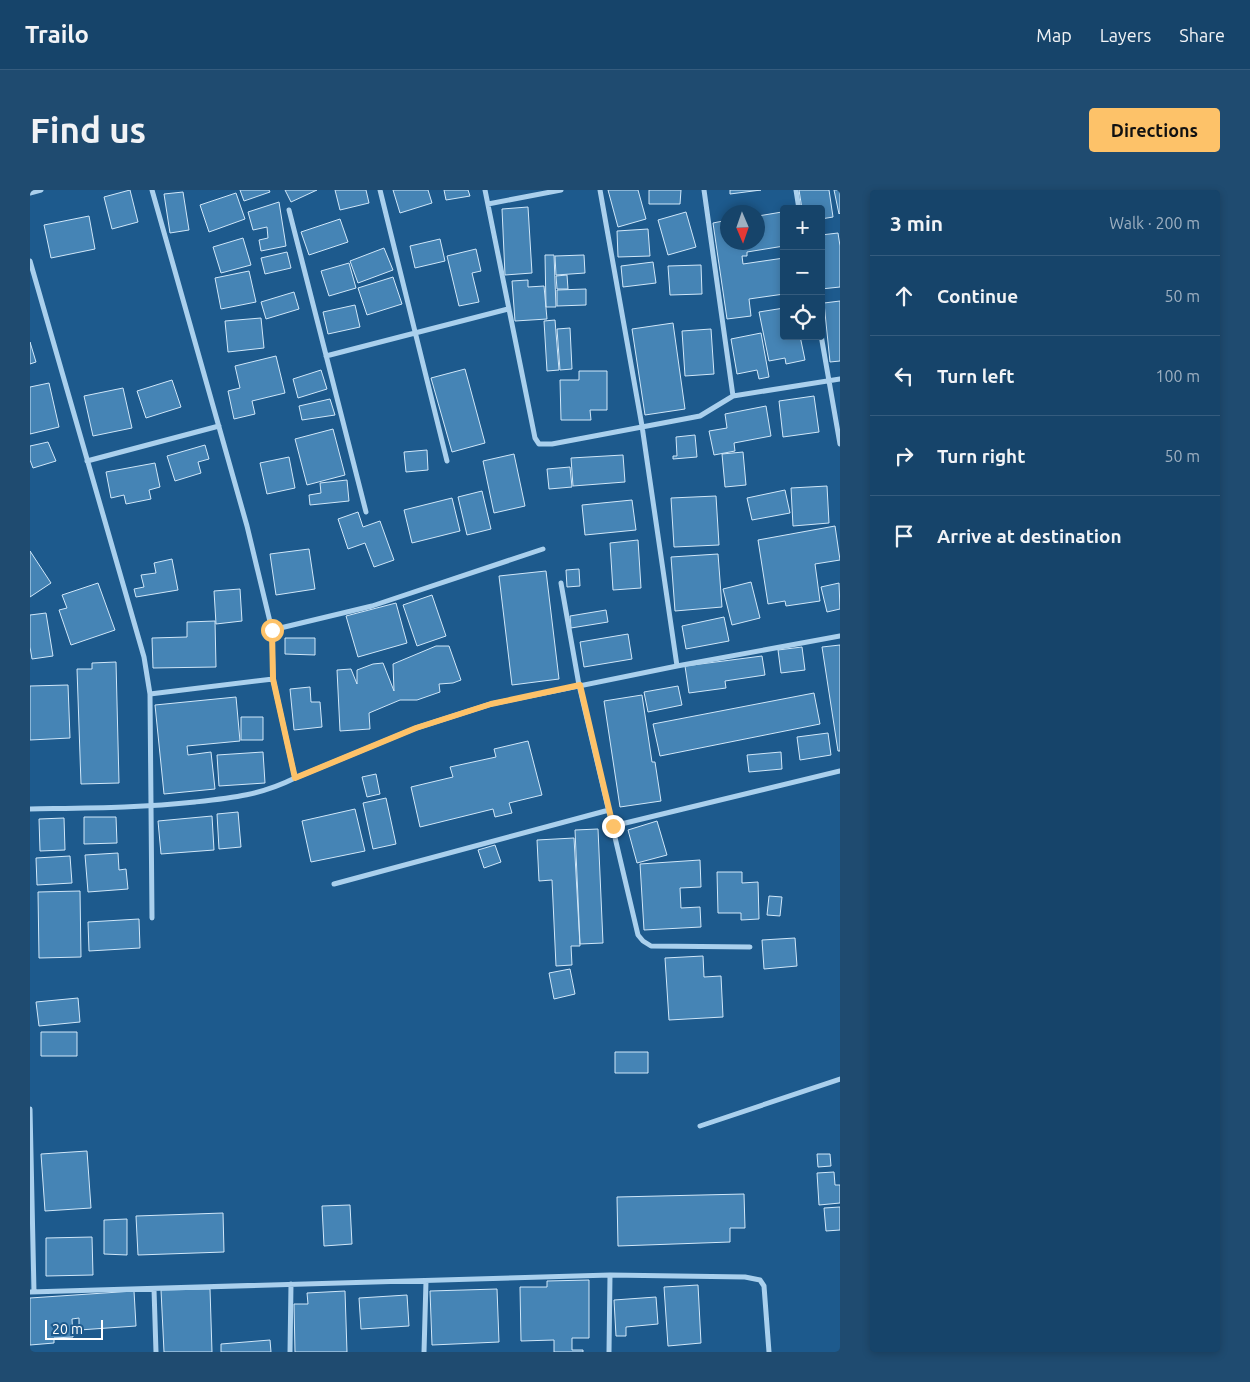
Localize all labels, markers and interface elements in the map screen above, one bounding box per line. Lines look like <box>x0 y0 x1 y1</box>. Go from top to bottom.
text: Trailo <box>25 21 89 48</box>
text: Map <box>1036 25 1072 45</box>
text: Layers <box>1100 25 1151 45</box>
text: Share <box>1179 25 1225 45</box>
button: Directions <box>1089 108 1220 152</box>
text: Find us <box>30 110 146 150</box>
north arrow <box>720 205 765 250</box>
map controls <box>780 205 825 340</box>
button: + <box>780 205 825 250</box>
text: 3 min <box>890 211 943 235</box>
text: Walk · 200 m <box>1109 214 1200 232</box>
button: − <box>780 250 825 295</box>
icon: ahead <box>890 282 918 310</box>
text: Continue <box>937 285 1018 307</box>
text: 50 m <box>1164 287 1200 305</box>
button: locate <box>780 295 825 340</box>
icon: left <box>890 362 918 390</box>
text: Turn left <box>937 365 1015 387</box>
text: 100 m <box>1155 367 1200 385</box>
icon: right <box>890 442 918 470</box>
text: Turn right <box>937 445 1025 467</box>
text: 50 m <box>1164 447 1200 465</box>
icon: arrive <box>890 522 918 550</box>
text: Arrive at destination <box>937 525 1122 547</box>
route start <box>261 619 284 642</box>
route end <box>602 815 625 838</box>
scale bar <box>45 1317 102 1340</box>
text: 20 m <box>52 1321 83 1337</box>

